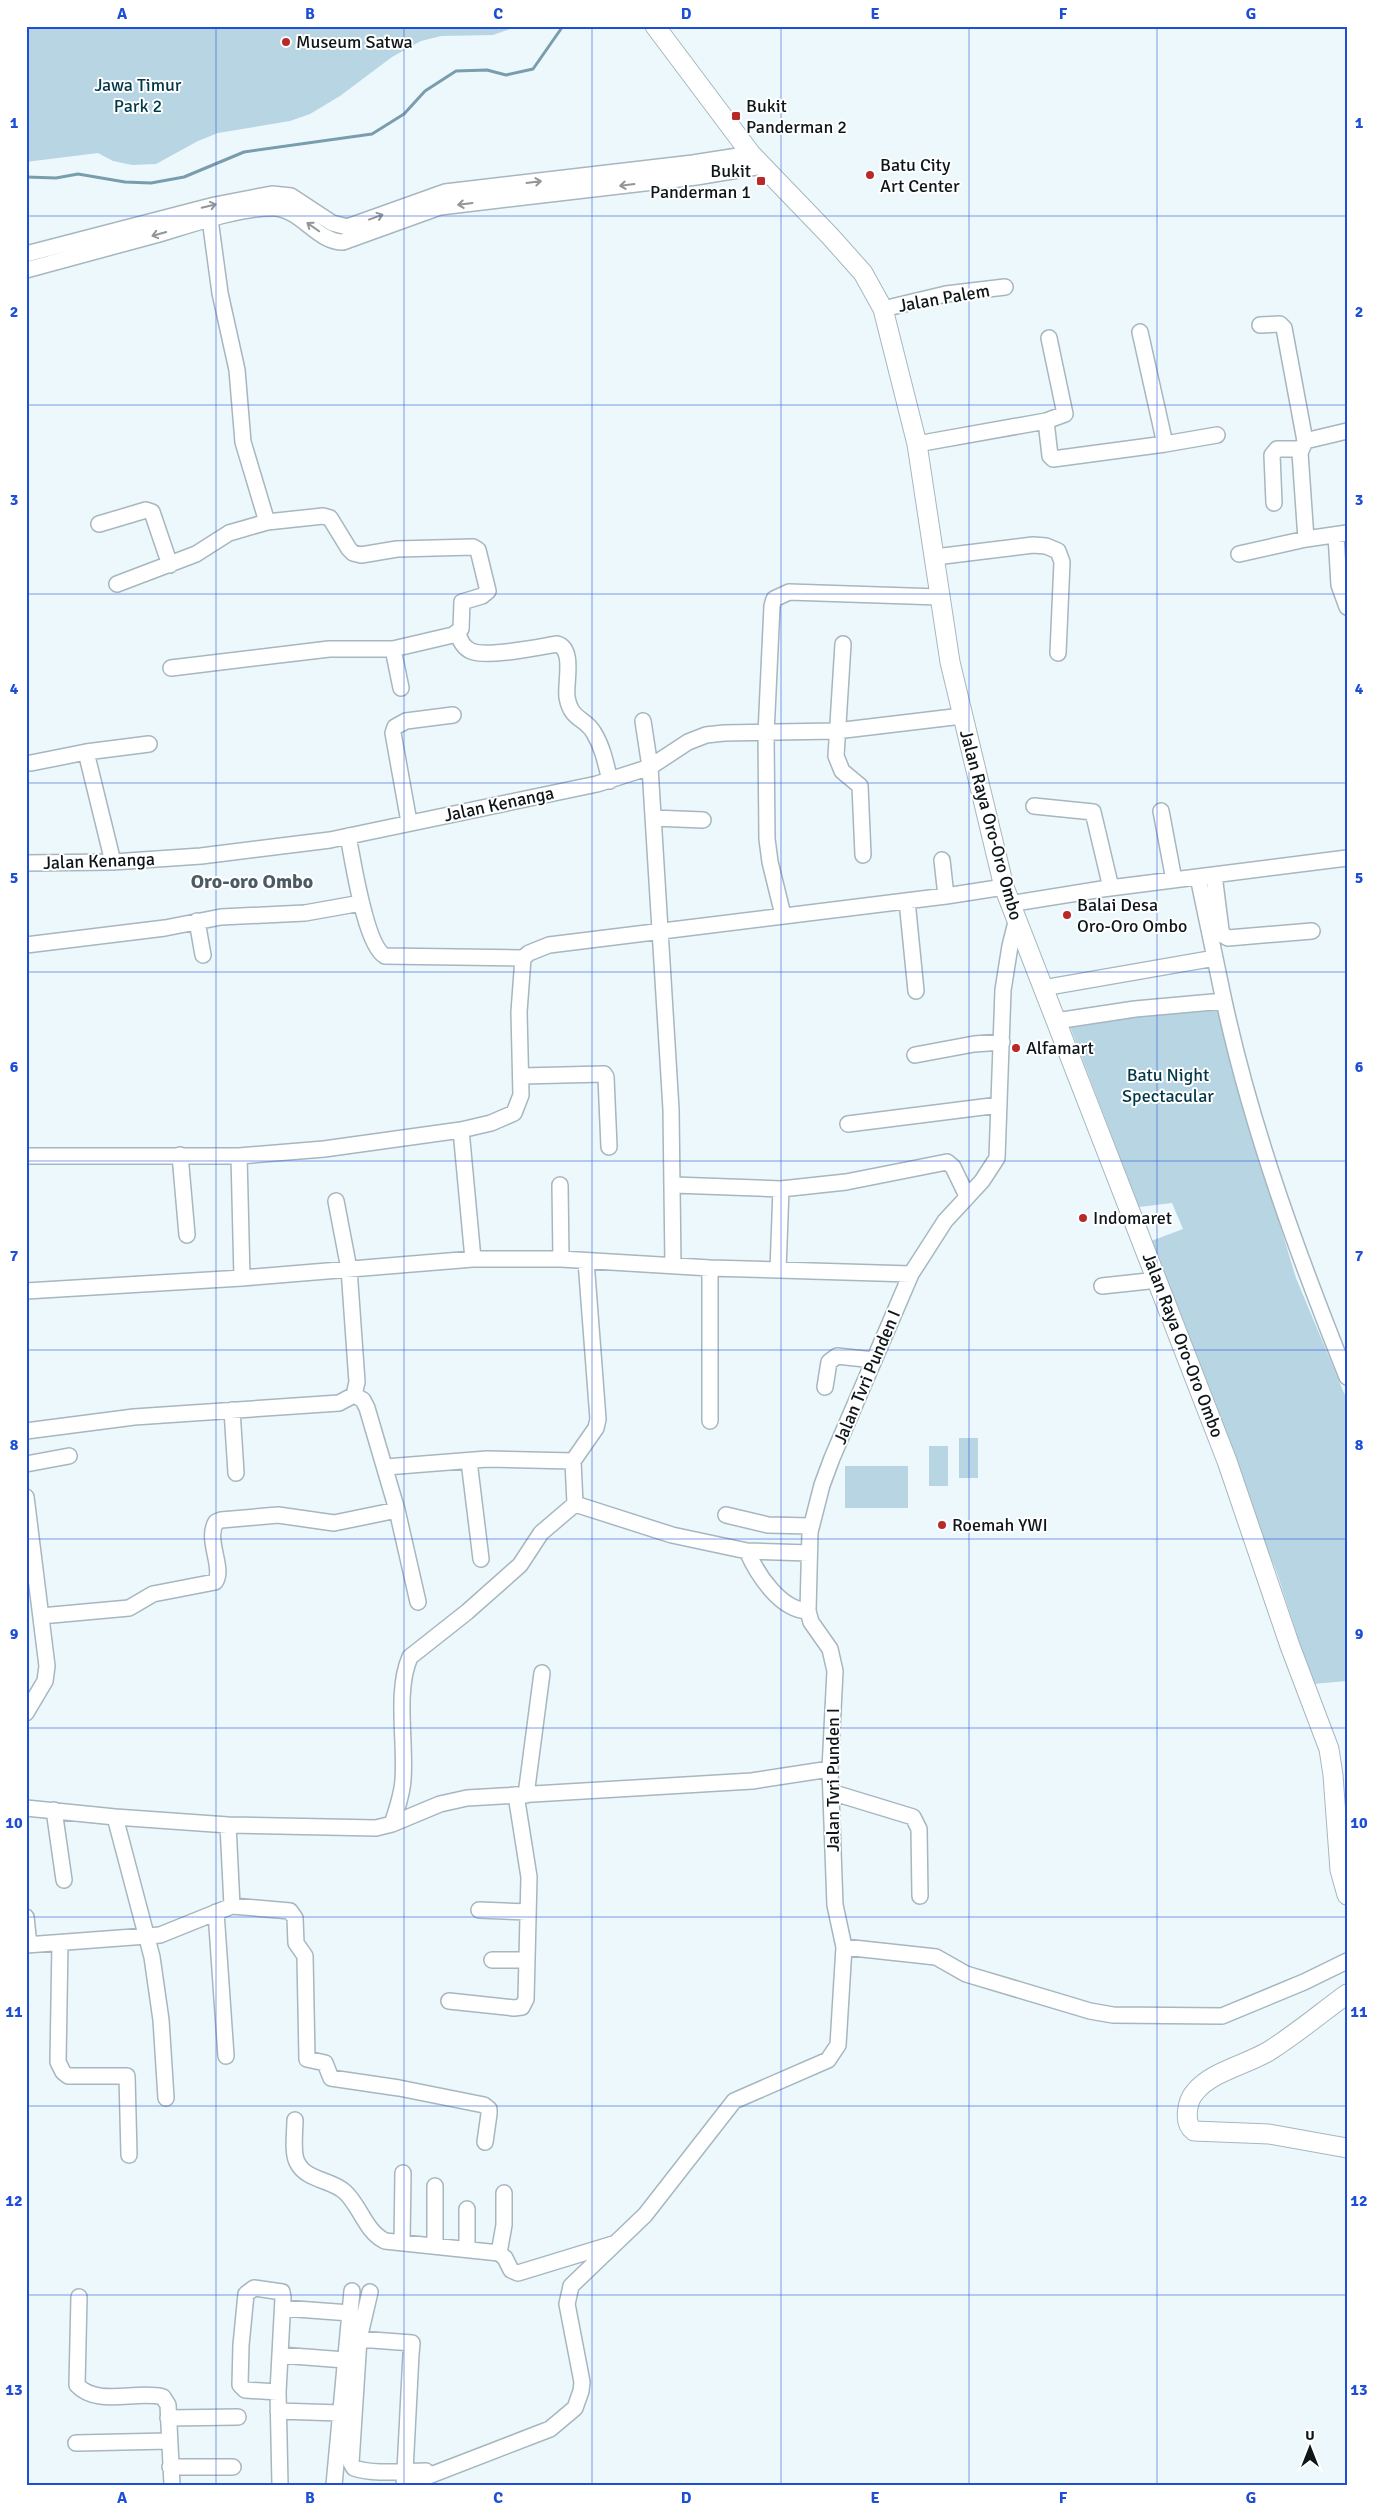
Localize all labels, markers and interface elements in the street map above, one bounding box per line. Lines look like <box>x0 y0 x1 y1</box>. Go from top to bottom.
text: A <box>117 4 128 24</box>
text: B <box>305 4 315 24</box>
text: C <box>493 4 503 24</box>
text: D <box>681 4 692 24</box>
text: E <box>870 4 880 24</box>
text: F <box>1059 4 1068 24</box>
text: G <box>1246 4 1256 24</box>
place label: Museum Satwa <box>296 31 413 53</box>
marker: Museum Satwa <box>280 36 292 48</box>
park label: Jawa Timur Park 2 <box>95 74 182 117</box>
place label: Bukit Panderman 2 <box>746 95 847 138</box>
marker: Bukit Panderman 2 <box>730 110 742 122</box>
text: 1 <box>10 113 19 133</box>
text: 1 <box>1355 113 1364 133</box>
place label: Batu City Art Center <box>880 154 960 197</box>
place label: Bukit Panderman 1 <box>650 160 751 203</box>
marker: Batu City Art Center <box>864 169 876 181</box>
marker: Bukit Panderman 1 <box>755 175 767 187</box>
one-way arrow <box>526 177 542 187</box>
one-way arrow <box>619 180 635 190</box>
one-way arrow <box>458 199 474 209</box>
one-way arrow <box>200 201 216 210</box>
one-way arrow <box>369 211 384 220</box>
one-way arrow <box>306 222 320 232</box>
one-way arrow <box>152 229 168 239</box>
street label: Jalan Palem <box>897 279 991 317</box>
text: 2 <box>10 302 18 322</box>
text: 2 <box>1355 302 1363 322</box>
text: 3 <box>10 490 18 510</box>
text: 3 <box>1355 490 1363 510</box>
text: 4 <box>10 679 19 699</box>
text: 4 <box>1355 679 1364 699</box>
street label: Jalan Raya Oro-Oro Ombo <box>955 727 1027 923</box>
street label: Jalan Kenanga <box>442 782 556 826</box>
street label: Jalan Kenanga <box>43 848 155 874</box>
text: 5 <box>10 868 18 888</box>
text: 5 <box>1355 868 1363 888</box>
district label: Oro-oro Ombo <box>191 869 313 894</box>
place label: Balai Desa Oro-Oro Ombo <box>1077 894 1187 937</box>
marker: Balai Desa Oro-Oro Ombo <box>1061 909 1073 921</box>
place label: Alfamart <box>1026 1037 1094 1059</box>
marker: Alfamart <box>1010 1042 1022 1054</box>
text: 6 <box>10 1057 19 1077</box>
text: 6 <box>1355 1057 1364 1077</box>
park label: Batu Night Spectacular <box>1122 1064 1214 1107</box>
place label: Indomaret <box>1093 1207 1172 1229</box>
marker: Indomaret <box>1077 1212 1089 1224</box>
text: 7 <box>10 1246 19 1266</box>
text: 7 <box>1355 1246 1364 1266</box>
street label: Jalan Raya Oro-Oro Ombo <box>1138 1250 1228 1440</box>
street label: Jalan Tvri Punden I <box>829 1306 905 1448</box>
text: 8 <box>10 1435 19 1455</box>
text: 8 <box>1355 1435 1364 1455</box>
place label: Roemah YWI <box>952 1514 1048 1536</box>
marker: Roemah YWI <box>936 1519 948 1531</box>
text: 9 <box>10 1624 19 1644</box>
text: 9 <box>1355 1624 1364 1644</box>
street label: Jalan Tvri Punden I <box>822 1708 844 1852</box>
text: 10 <box>5 1813 23 1833</box>
text: 10 <box>1350 1813 1368 1833</box>
text: 11 <box>5 2002 23 2022</box>
text: 11 <box>1350 2002 1368 2022</box>
text: 12 <box>5 2191 23 2211</box>
text: 12 <box>1350 2191 1368 2211</box>
text: 13 <box>5 2380 23 2400</box>
text: 13 <box>1350 2380 1368 2400</box>
north arrow <box>1286 2424 1336 2474</box>
text: U <box>1305 2427 1315 2444</box>
text: A <box>117 2488 128 2508</box>
text: B <box>305 2488 315 2508</box>
text: C <box>493 2488 503 2508</box>
text: D <box>681 2488 692 2508</box>
text: E <box>870 2488 880 2508</box>
text: F <box>1059 2488 1068 2508</box>
text: G <box>1246 2488 1256 2508</box>

